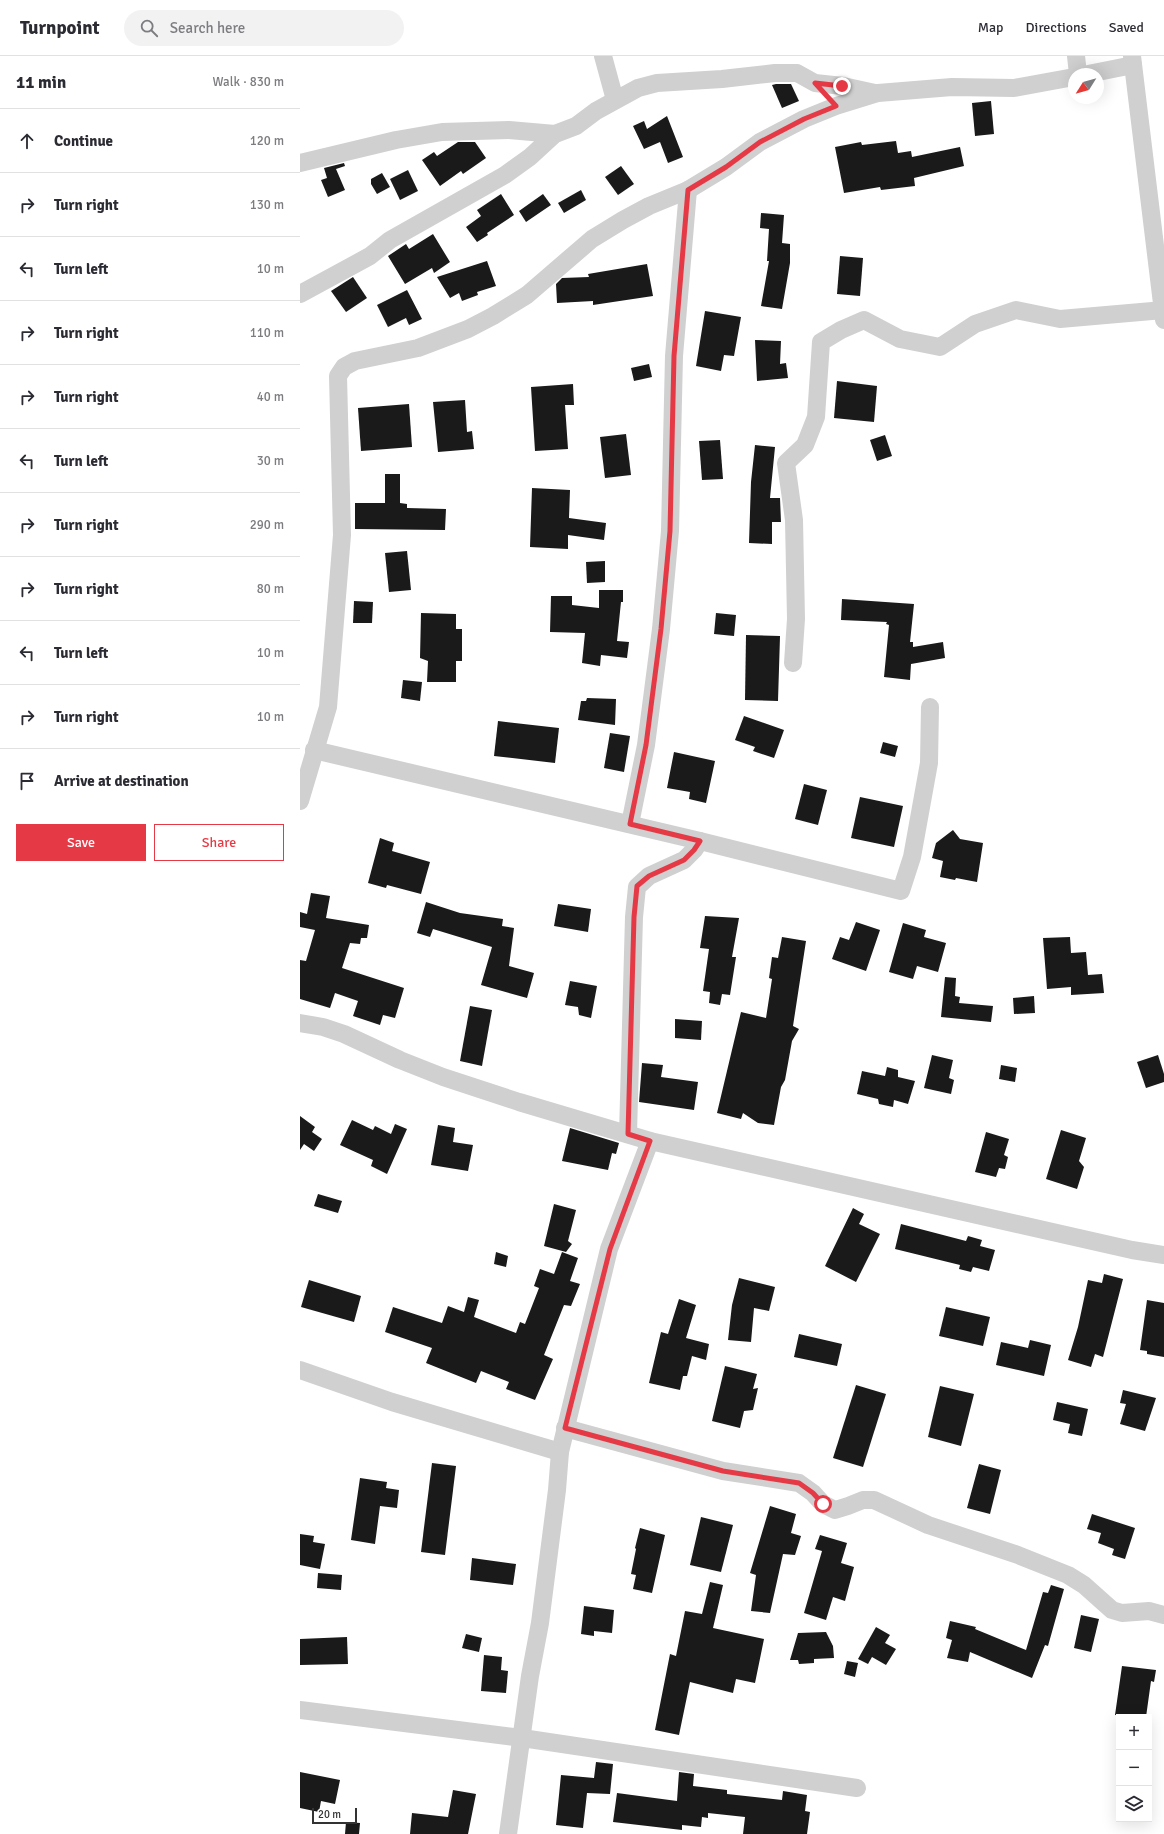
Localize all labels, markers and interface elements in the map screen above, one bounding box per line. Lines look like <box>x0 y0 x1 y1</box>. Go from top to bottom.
search box <box>124 10 404 46</box>
text: Turnpoint <box>20 16 100 40</box>
icon: search <box>138 17 160 39</box>
text: Search here <box>170 19 245 37</box>
text: Map <box>978 19 1004 36</box>
text: Directions <box>1026 19 1087 36</box>
text: Saved <box>1109 19 1144 36</box>
north arrow <box>1068 68 1104 104</box>
text: 11 min <box>16 72 66 93</box>
text: Walk · 830 m <box>213 74 284 90</box>
route end <box>833 77 851 95</box>
icon: ahead <box>16 130 38 152</box>
text: Continue <box>54 132 113 150</box>
text: 120 m <box>250 133 284 149</box>
icon: right <box>16 194 38 216</box>
text: Turn right <box>54 196 119 214</box>
text: 130 m <box>250 197 284 213</box>
icon: left <box>16 258 38 280</box>
text: Turn left <box>54 260 108 278</box>
text: 10 m <box>257 261 284 277</box>
icon: right <box>16 322 38 344</box>
text: Turn right <box>54 324 119 342</box>
text: 110 m <box>250 325 284 341</box>
icon: right <box>16 386 38 408</box>
text: Turn right <box>54 388 119 406</box>
text: 40 m <box>257 389 284 405</box>
icon: left <box>16 450 38 472</box>
text: Turn left <box>54 452 108 470</box>
text: 30 m <box>257 453 284 469</box>
icon: right <box>16 514 38 536</box>
text: Turn right <box>54 516 119 534</box>
text: 290 m <box>250 517 284 533</box>
icon: right <box>16 578 38 600</box>
text: Turn right <box>54 580 119 598</box>
text: 80 m <box>257 581 284 597</box>
icon: left <box>16 642 38 664</box>
text: Turn left <box>54 644 108 662</box>
text: 10 m <box>257 645 284 661</box>
icon: right <box>16 706 38 728</box>
text: Turn right <box>54 708 119 726</box>
text: 10 m <box>257 709 284 725</box>
icon: arrive <box>16 770 38 792</box>
text: Arrive at destination <box>54 772 189 790</box>
button: Save <box>16 824 146 861</box>
button: Share <box>154 824 284 861</box>
route start <box>814 1495 832 1513</box>
map controls <box>1116 1714 1152 1822</box>
button: + <box>1116 1714 1152 1750</box>
button: − <box>1116 1750 1152 1786</box>
button: layers <box>1116 1786 1152 1822</box>
scale bar <box>312 1806 357 1825</box>
text: 20 m <box>318 1808 341 1821</box>

